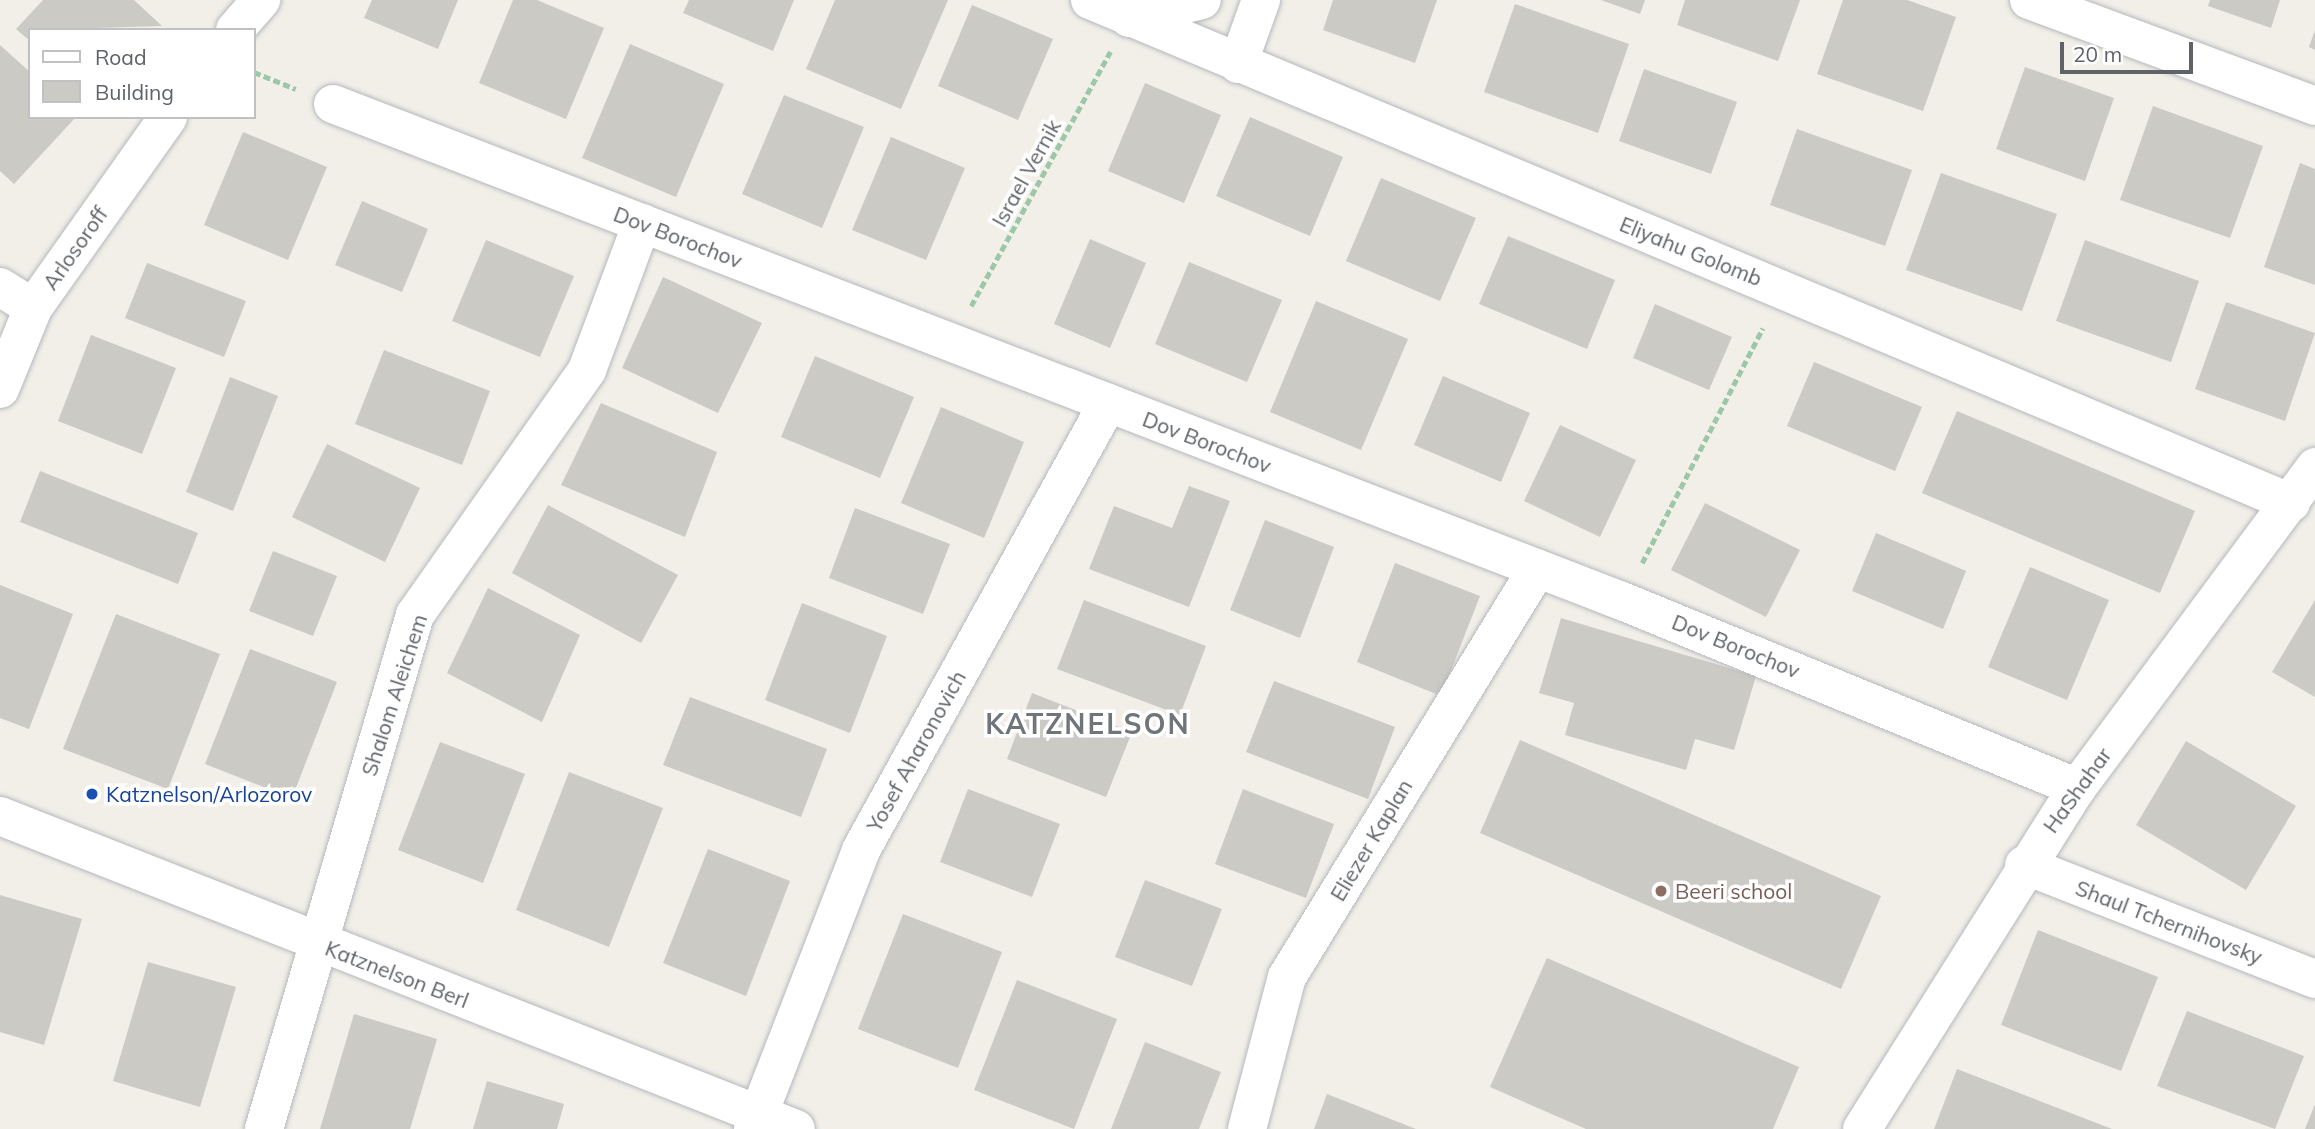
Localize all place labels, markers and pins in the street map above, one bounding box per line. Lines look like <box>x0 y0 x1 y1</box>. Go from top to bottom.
place label: Katznelson/Arlozorov <box>106 781 312 807</box>
marker: Katznelson/Arlozorov <box>84 786 100 802</box>
place label: Beeri school <box>1675 878 1792 904</box>
marker: Beeri school <box>1653 883 1669 899</box>

